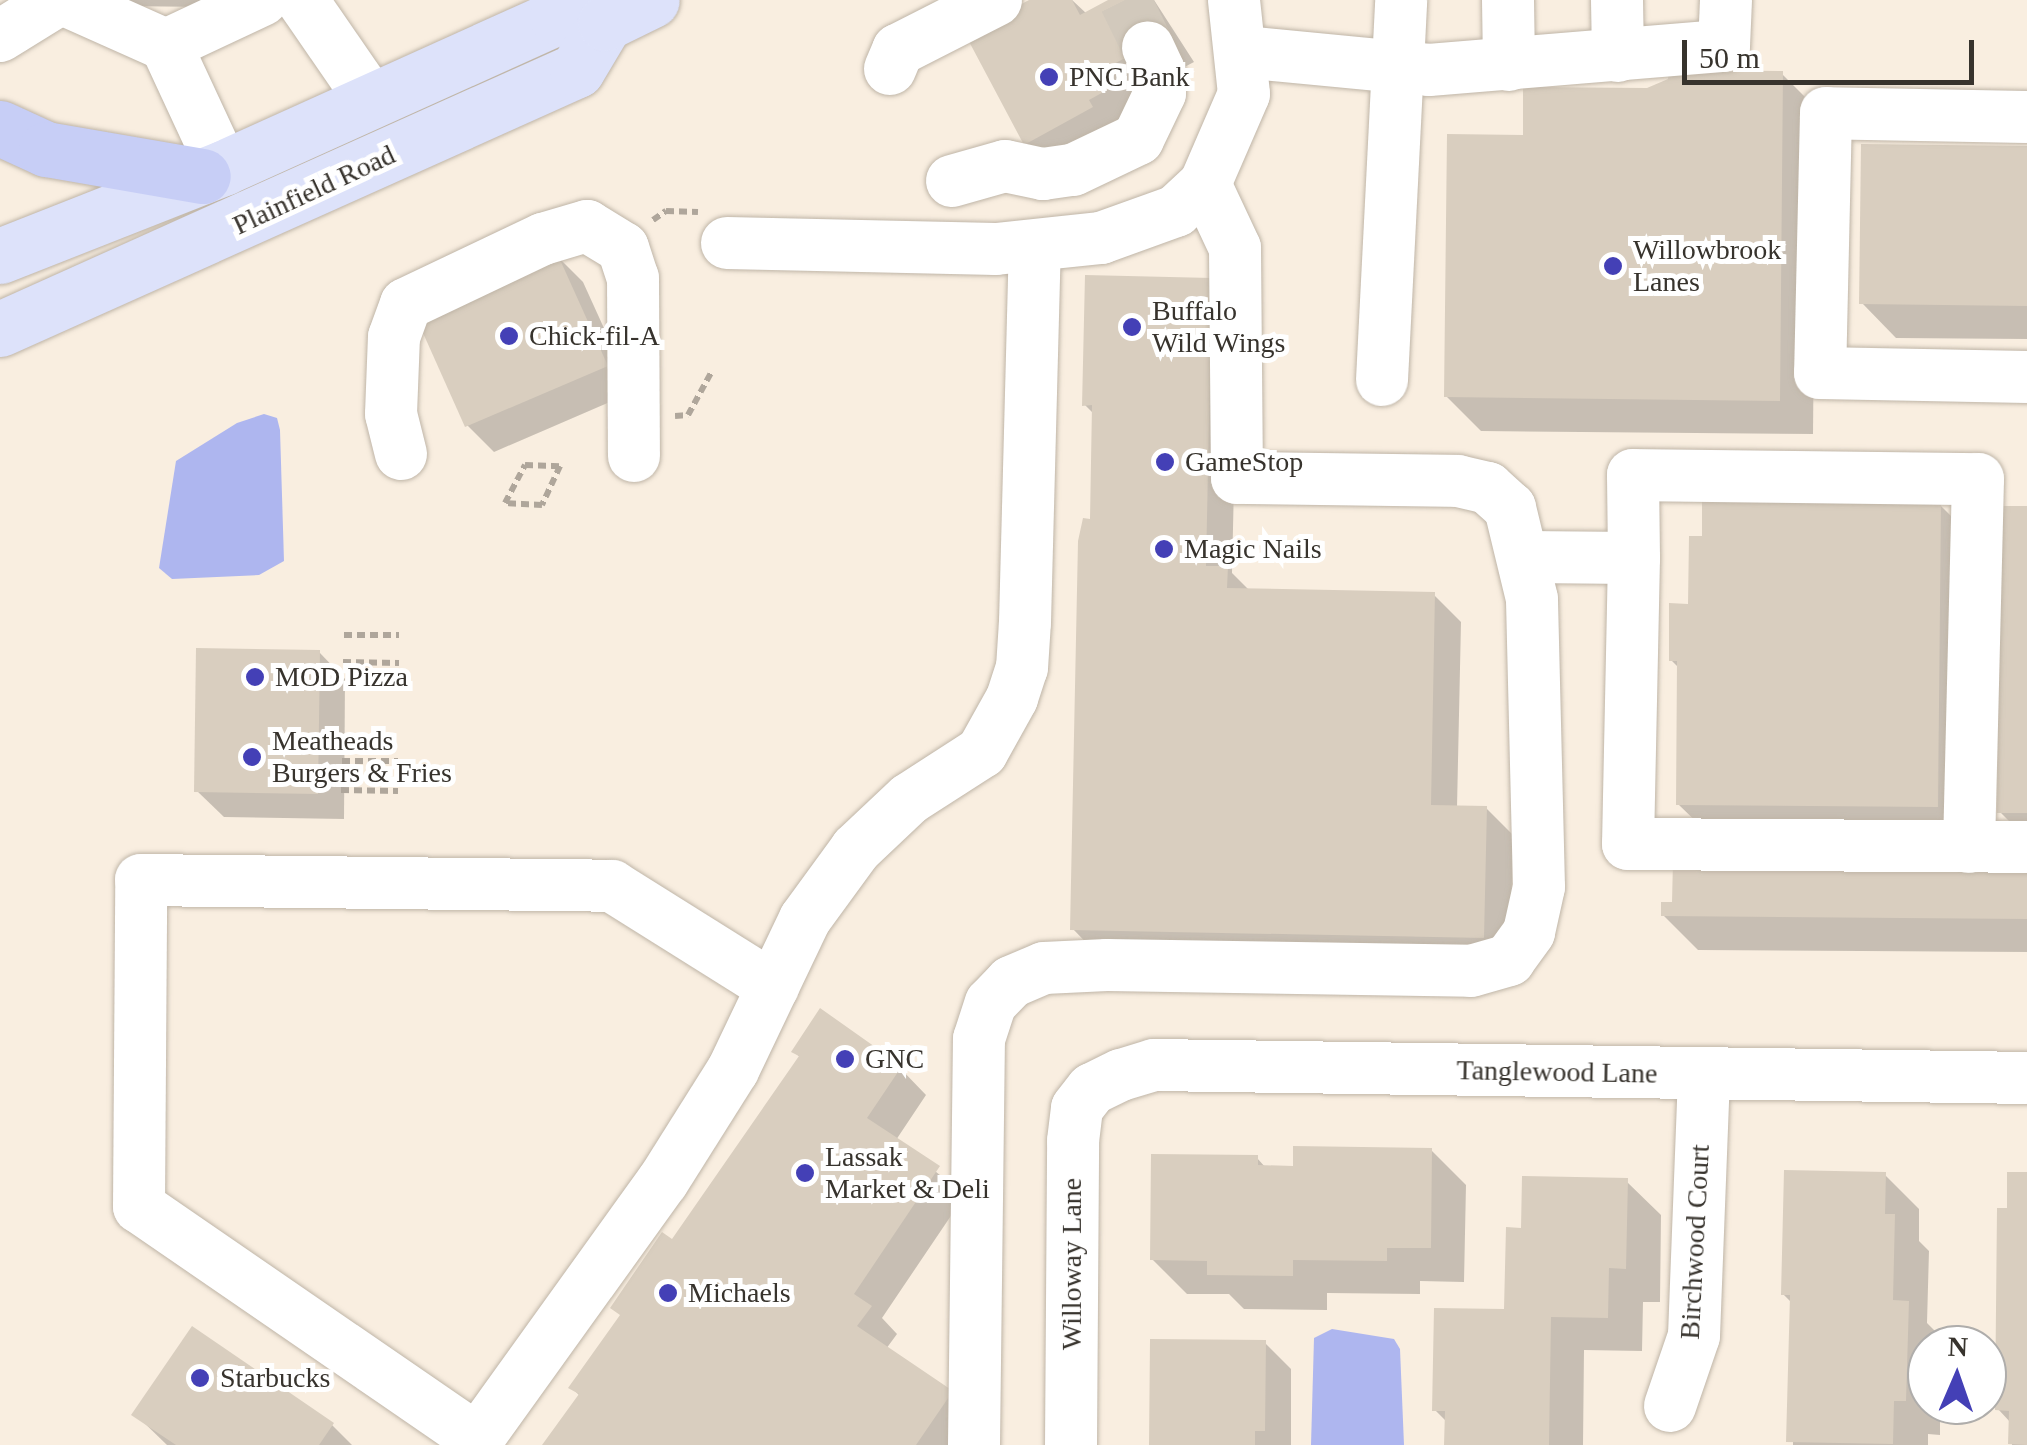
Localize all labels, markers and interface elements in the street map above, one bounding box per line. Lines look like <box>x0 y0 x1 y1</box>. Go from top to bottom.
scale bar <box>1687 20 1980 82</box>
text: 50 m <box>1699 41 1760 74</box>
place label: PNC Bank <box>1069 60 1190 94</box>
marker: PNC Bank <box>1038 66 1060 88</box>
street label: Plainfield Road <box>228 138 400 242</box>
place label: Willowbrook Lanes <box>1633 233 1781 299</box>
marker: Willowbrook Lanes <box>1602 255 1624 277</box>
place label: Buffalo Wild Wings <box>1152 294 1286 360</box>
marker: Buffalo Wild Wings <box>1121 316 1143 338</box>
place label: Chick-fil-A <box>529 319 660 353</box>
marker: Chick-fil-A <box>498 325 520 347</box>
place label: GameStop <box>1185 445 1303 479</box>
marker: GameStop <box>1154 451 1176 473</box>
place label: Magic Nails <box>1184 532 1322 566</box>
marker: Magic Nails <box>1153 538 1175 560</box>
place label: MOD Pizza <box>275 660 408 694</box>
marker: MOD Pizza <box>244 666 266 688</box>
place label: Meatheads Burgers & Fries <box>272 724 452 790</box>
marker: Meatheads Burgers & Fries <box>241 746 263 768</box>
place label: GNC <box>865 1042 924 1076</box>
marker: GNC <box>834 1048 856 1070</box>
street label: Tanglewood Lane <box>1456 1053 1658 1091</box>
place label: Lassak Market & Deli <box>825 1140 990 1206</box>
street label: Birchwood Court <box>1673 1144 1717 1340</box>
marker: Lassak Market & Deli <box>794 1162 816 1184</box>
street label: Willoway Lane <box>1055 1178 1089 1350</box>
place label: Michaels <box>688 1276 791 1310</box>
marker: Michaels <box>657 1282 679 1304</box>
north arrow <box>1907 1325 2007 1425</box>
text: N <box>1947 1331 1969 1362</box>
place label: Starbucks <box>220 1361 330 1395</box>
marker: Starbucks <box>189 1367 211 1389</box>

